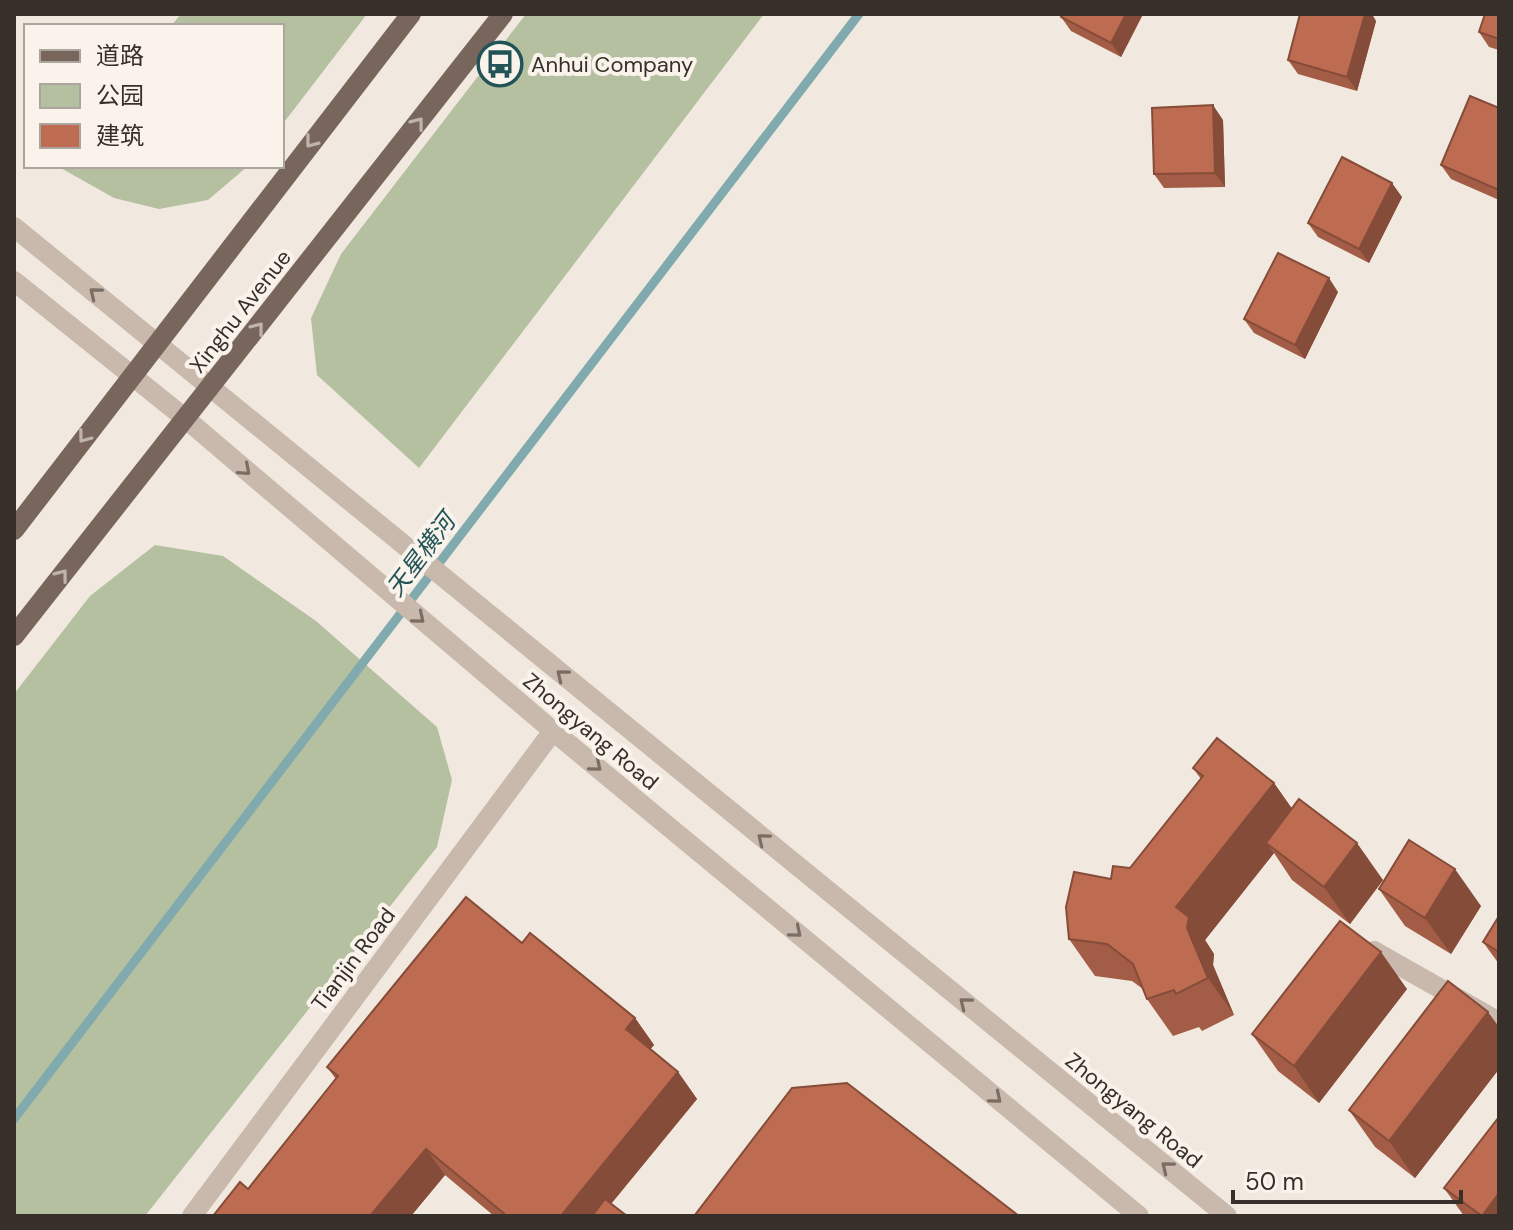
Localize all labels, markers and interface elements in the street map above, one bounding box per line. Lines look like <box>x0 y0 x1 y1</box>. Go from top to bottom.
legend <box>24 24 284 168</box>
text: 道路 <box>96 40 144 71</box>
bus stop icon: Anhui Company <box>476 40 524 88</box>
place label: Anhui Company <box>531 50 693 79</box>
text: 公园 <box>96 80 144 111</box>
one-way arrow <box>408 117 422 132</box>
text: 建筑 <box>96 120 144 151</box>
one-way arrow <box>307 133 321 148</box>
street label: Xinghu Avenue <box>183 244 298 379</box>
one-way arrow <box>90 288 104 303</box>
one-way arrow <box>248 322 262 337</box>
one-way arrow <box>79 428 94 443</box>
one-way arrow <box>236 460 251 475</box>
water label: 天星横河 <box>379 504 464 602</box>
one-way arrow <box>53 569 67 584</box>
one-way arrow <box>410 608 424 623</box>
street label: Zhongyang Road <box>517 666 664 796</box>
one-way arrow <box>556 670 571 684</box>
one-way arrow <box>586 757 601 771</box>
one-way arrow <box>758 834 772 849</box>
street label: Tianjin Road <box>305 902 402 1017</box>
one-way arrow <box>787 922 801 937</box>
one-way arrow <box>960 998 974 1013</box>
street label: Zhongyang Road <box>1059 1046 1208 1175</box>
one-way arrow <box>987 1088 1002 1103</box>
scale bar <box>1233 1154 1461 1204</box>
one-way arrow <box>1161 1162 1176 1177</box>
text: 50 m <box>1245 1166 1304 1197</box>

